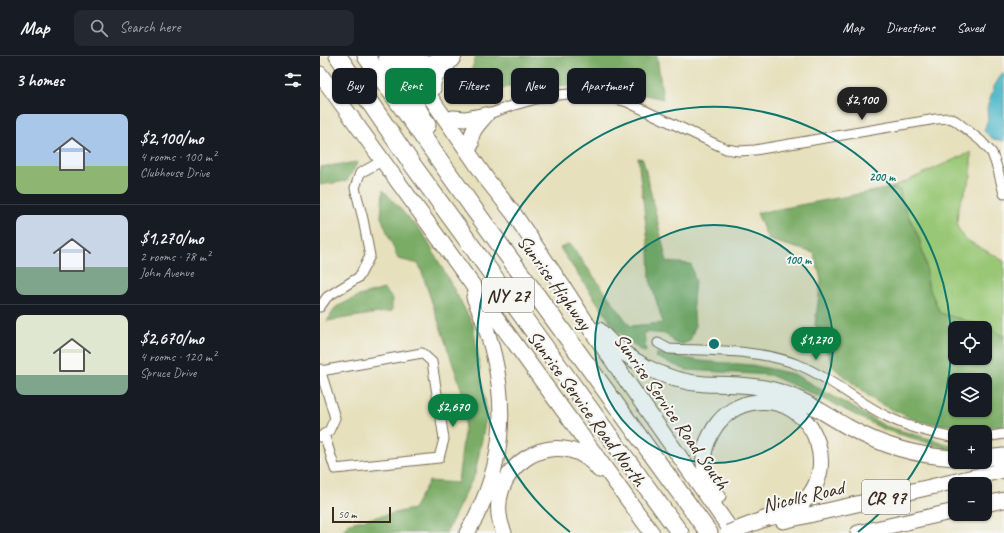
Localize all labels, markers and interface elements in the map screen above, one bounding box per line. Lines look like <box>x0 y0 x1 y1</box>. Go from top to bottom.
search box <box>74 10 354 46</box>
text: Map <box>20 16 50 40</box>
icon: search <box>88 17 110 39</box>
text: Search here <box>120 18 181 37</box>
text: Map <box>843 19 864 36</box>
text: Directions <box>886 19 935 36</box>
text: Saved <box>957 19 984 36</box>
chip: Buy <box>332 68 377 104</box>
chip: Rent <box>385 68 436 104</box>
chip: Filters <box>444 68 503 104</box>
chip: New <box>511 68 559 104</box>
chip: Apartment <box>567 68 646 104</box>
icon: filters <box>282 69 304 91</box>
text: 3 homes <box>16 70 64 91</box>
pin: $2,100 <box>829 87 895 121</box>
text: $2,100 <box>846 92 878 108</box>
text: $2,100/mo <box>140 128 203 149</box>
icon: home <box>48 130 96 178</box>
text: 4 rooms · 100 m² <box>140 149 216 165</box>
text: Clubhouse Drive <box>140 165 209 181</box>
text: 200 m <box>869 169 896 185</box>
text: $1,270/mo <box>140 228 203 249</box>
street label: Sunrise Highway <box>512 230 599 336</box>
icon: home <box>48 231 96 279</box>
text: 2 rooms · 78 m² <box>140 249 210 265</box>
text: 100 m <box>785 252 812 268</box>
text: John Avenue <box>140 265 193 281</box>
road number: NY 27 <box>482 278 534 312</box>
map controls <box>948 321 992 521</box>
button: locate <box>948 321 992 365</box>
street label: Sunrise Service Road North <box>522 325 653 493</box>
pin: $1,270 <box>783 327 849 361</box>
text: $2,670/mo <box>140 328 204 349</box>
street label: Sunrise Service Road South <box>608 328 735 495</box>
icon: home <box>48 331 96 379</box>
text: $1,270 <box>800 332 832 348</box>
centre of rings <box>707 337 721 351</box>
text: 4 rooms · 120 m² <box>140 349 216 365</box>
text: Spruce Drive <box>140 365 196 381</box>
button: layers <box>948 373 992 417</box>
pin: $2,670 <box>420 394 486 428</box>
text: $2,670 <box>437 399 469 415</box>
button: + <box>948 425 992 469</box>
street label: Nicolls Road <box>760 474 849 518</box>
button: − <box>948 477 992 521</box>
road number: CR 97 <box>862 480 910 514</box>
scale bar <box>332 505 391 524</box>
text: 50 m <box>338 507 357 521</box>

